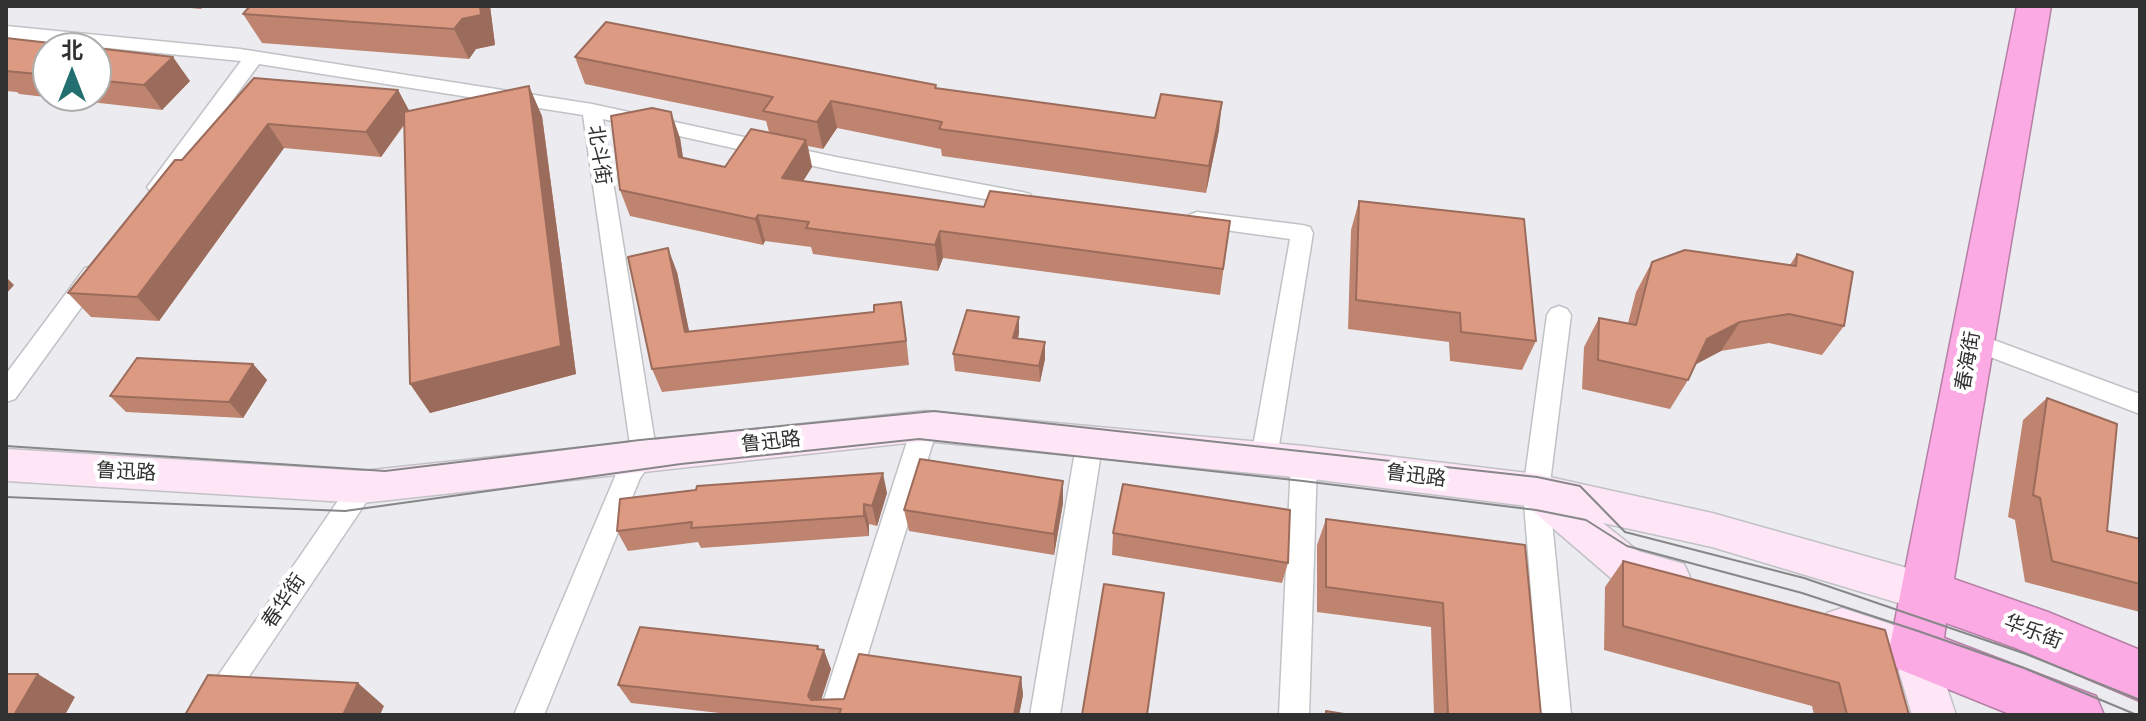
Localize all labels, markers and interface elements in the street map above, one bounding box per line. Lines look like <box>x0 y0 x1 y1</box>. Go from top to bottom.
north arrow <box>32 32 112 112</box>
text: 北 <box>61 37 83 63</box>
street label: 北斗街 <box>583 124 615 186</box>
street label: 春海街 <box>1951 329 1985 393</box>
street label: 鲁迅路 <box>740 427 802 457</box>
street label: 鲁迅路 <box>95 458 157 486</box>
street label: 鲁迅路 <box>1385 460 1447 492</box>
street label: 春华街 <box>257 569 311 633</box>
street label: 华乐街 <box>2001 610 2065 654</box>

